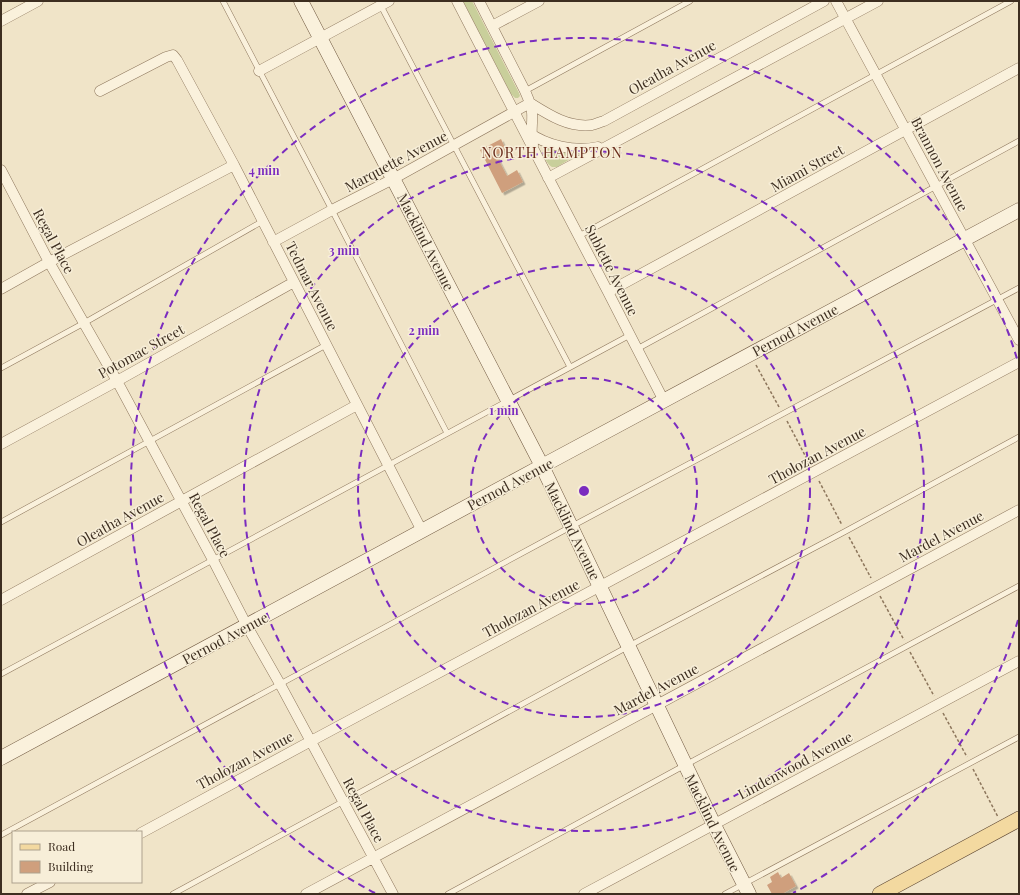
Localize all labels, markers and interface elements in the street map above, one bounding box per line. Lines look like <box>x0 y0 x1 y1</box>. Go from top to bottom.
street label: Oleatha Avenue <box>625 35 719 99</box>
street label: Brannon Avenue <box>907 114 973 214</box>
street label: Marquette Avenue <box>341 126 451 196</box>
street label: Miami Street <box>767 140 848 196</box>
district label: NORTH HAMPTON <box>481 142 623 162</box>
text: 4 min <box>248 162 280 178</box>
street label: Macklind Avenue <box>393 190 459 294</box>
street label: Regal Place <box>29 205 79 277</box>
street label: Sublette Avenue <box>581 221 643 319</box>
street label: Tedmar Avenue <box>281 238 343 334</box>
text: 3 min <box>329 242 360 258</box>
street label: Pernod Avenue <box>749 299 841 361</box>
street label: Potomac Street <box>95 319 188 382</box>
text: 2 min <box>409 322 440 338</box>
text: 1 min <box>489 402 519 418</box>
street label: Tholozan Avenue <box>765 421 869 489</box>
street label: Pernod Avenue <box>464 453 556 515</box>
street label: Macklind Avenue <box>541 479 605 583</box>
centre of rings <box>577 484 591 498</box>
street label: Oleatha Avenue <box>73 487 167 551</box>
street label: Regal Place <box>185 489 235 561</box>
street label: Mardel Avenue <box>895 506 987 566</box>
street label: Tholozan Avenue <box>479 574 583 642</box>
street label: Pernod Avenue <box>179 607 271 669</box>
street label: Mardel Avenue <box>610 659 702 719</box>
street label: Tholozan Avenue <box>193 726 297 794</box>
street label: Lindenwood Avenue <box>734 727 856 803</box>
street label: Macklind Avenue <box>681 771 745 875</box>
street label: Regal Place <box>339 774 389 846</box>
legend <box>12 831 142 883</box>
text: Road <box>48 838 75 854</box>
text: Building <box>48 858 94 874</box>

